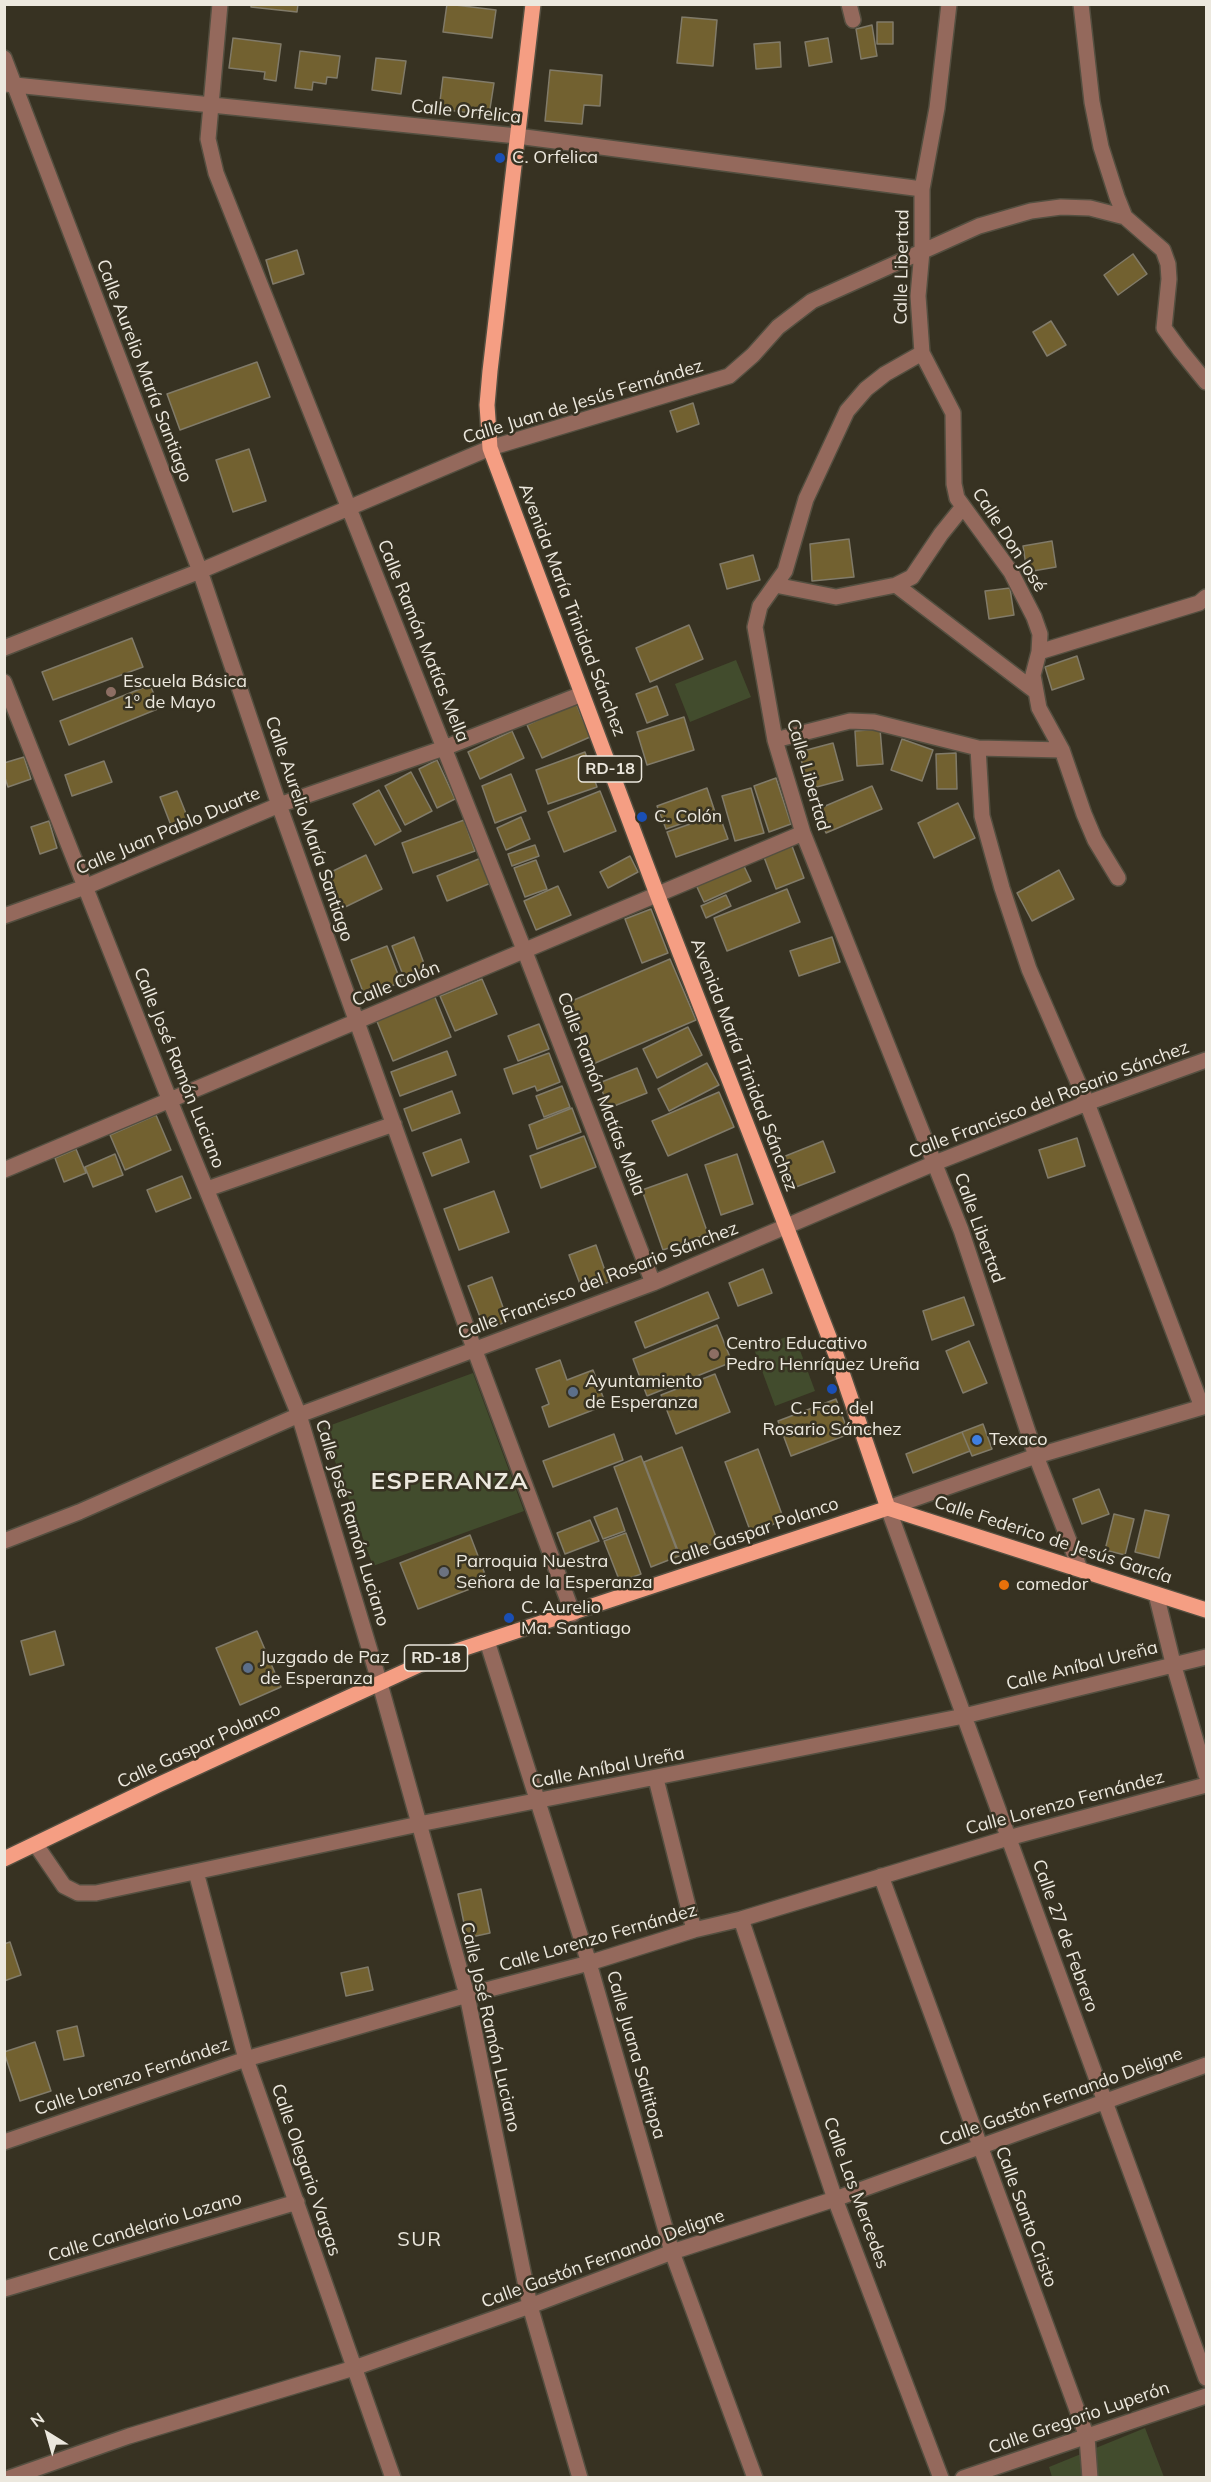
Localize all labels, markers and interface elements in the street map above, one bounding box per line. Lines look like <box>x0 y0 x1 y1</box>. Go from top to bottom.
street label: Calle Orfelica <box>410 95 522 129</box>
place label: C. Orfelica <box>512 147 598 169</box>
marker: C. Orfelica <box>493 151 507 165</box>
street label: Calle Libertad <box>890 209 914 325</box>
street label: Calle Aurelio María Santiago <box>91 257 197 485</box>
street label: Calle Juan de Jesús Fernández <box>460 355 706 449</box>
street label: Avenida María Trinidad Sánchez <box>514 481 630 739</box>
street label: Calle Don José <box>967 484 1051 596</box>
street label: Calle Ramón Matías Mella <box>372 537 474 745</box>
place label: Escuela Básica 1º de Mayo <box>123 671 247 714</box>
marker: Escuela Básica 1º de Mayo <box>104 685 118 699</box>
street label: Calle Aurelio María Santiago <box>260 713 358 945</box>
street label: Calle Libertad <box>782 717 834 833</box>
road number: RD-18 <box>578 756 642 782</box>
street label: Calle Juan Pablo Duarte <box>73 782 263 880</box>
place label: C. Colón <box>654 806 722 828</box>
marker: C. Colón <box>635 810 649 824</box>
street label: Avenida María Trinidad Sánchez <box>686 936 802 1194</box>
street label: Calle Colón <box>349 957 443 1011</box>
street label: Calle José Ramón Luciano <box>129 964 229 1172</box>
street label: Calle Ramón Matías Mella <box>552 989 650 1199</box>
street label: Calle Francisco del Rosario Sánchez <box>906 1036 1192 1164</box>
street label: Calle Libertad <box>949 1170 1009 1286</box>
street label: Calle Francisco del Rosario Sánchez <box>455 1217 741 1345</box>
place label: Centro Educativo Pedro Henríquez Ureña <box>726 1333 920 1376</box>
marker: Centro Educativo Pedro Henríquez Ureña <box>707 1347 721 1361</box>
place label: Ayuntamiento de Esperanza <box>585 1371 702 1414</box>
marker: C. Fco. del Rosario Sánchez <box>825 1382 839 1396</box>
marker: Ayuntamiento de Esperanza <box>566 1385 580 1399</box>
place label: C. Fco. del Rosario Sánchez <box>762 1398 902 1440</box>
street label: Calle José Ramón Luciano <box>310 1417 394 1629</box>
place label: Texaco <box>989 1429 1048 1451</box>
marker: Texaco <box>970 1433 984 1447</box>
district label: ESPERANZA <box>371 1468 529 1496</box>
street label: Calle Federico de Jesús García <box>931 1491 1175 1589</box>
street label: Calle Gaspar Polanco <box>666 1493 842 1571</box>
place label: Parroquia Nuestra Señora de la Esperanza <box>456 1551 653 1594</box>
marker: Parroquia Nuestra Señora de la Esperanza <box>437 1565 451 1579</box>
place label: comedor <box>1016 1574 1088 1596</box>
marker: comedor <box>997 1578 1011 1592</box>
place label: C. Aurelio Ma. Santiago <box>521 1597 631 1640</box>
marker: C. Aurelio Ma. Santiago <box>502 1611 516 1625</box>
street label: Calle Aníbal Ureña <box>1004 1637 1160 1695</box>
road number: RD-18 <box>404 1645 468 1671</box>
place label: Juzgado de Paz de Esperanza <box>260 1647 390 1690</box>
marker: Juzgado de Paz de Esperanza <box>241 1661 255 1675</box>
street label: Calle Gaspar Polanco <box>114 1699 284 1793</box>
street label: Calle Aníbal Ureña <box>530 1743 686 1793</box>
street label: Calle Lorenzo Fernández <box>963 1766 1167 1840</box>
street label: Calle 27 de Febrero <box>1027 1857 1103 2015</box>
street label: Calle Lorenzo Fernández <box>497 1899 699 1977</box>
street label: Calle José Ramón Luciano <box>455 1920 525 2134</box>
street label: Calle Juana Saltitopa <box>602 1968 670 2142</box>
street label: Calle Lorenzo Fernández <box>32 2033 232 2121</box>
street label: Calle Gastón Fernando Deligne <box>936 2043 1186 2151</box>
street label: Calle Olegario Vargas <box>266 2081 346 2259</box>
street label: Calle Las Mercedes <box>819 2114 893 2272</box>
street label: Calle Santo Cristo <box>991 2144 1061 2290</box>
street label: Calle Candelario Lozano <box>46 2187 244 2267</box>
street label: Calle Gastón Fernando Deligne <box>478 2205 728 2313</box>
district label: SUR <box>397 2228 443 2252</box>
street label: Calle Gregorio Luperón <box>986 2377 1172 2459</box>
north arrow <box>18 2404 78 2464</box>
text: N <box>26 2408 48 2431</box>

